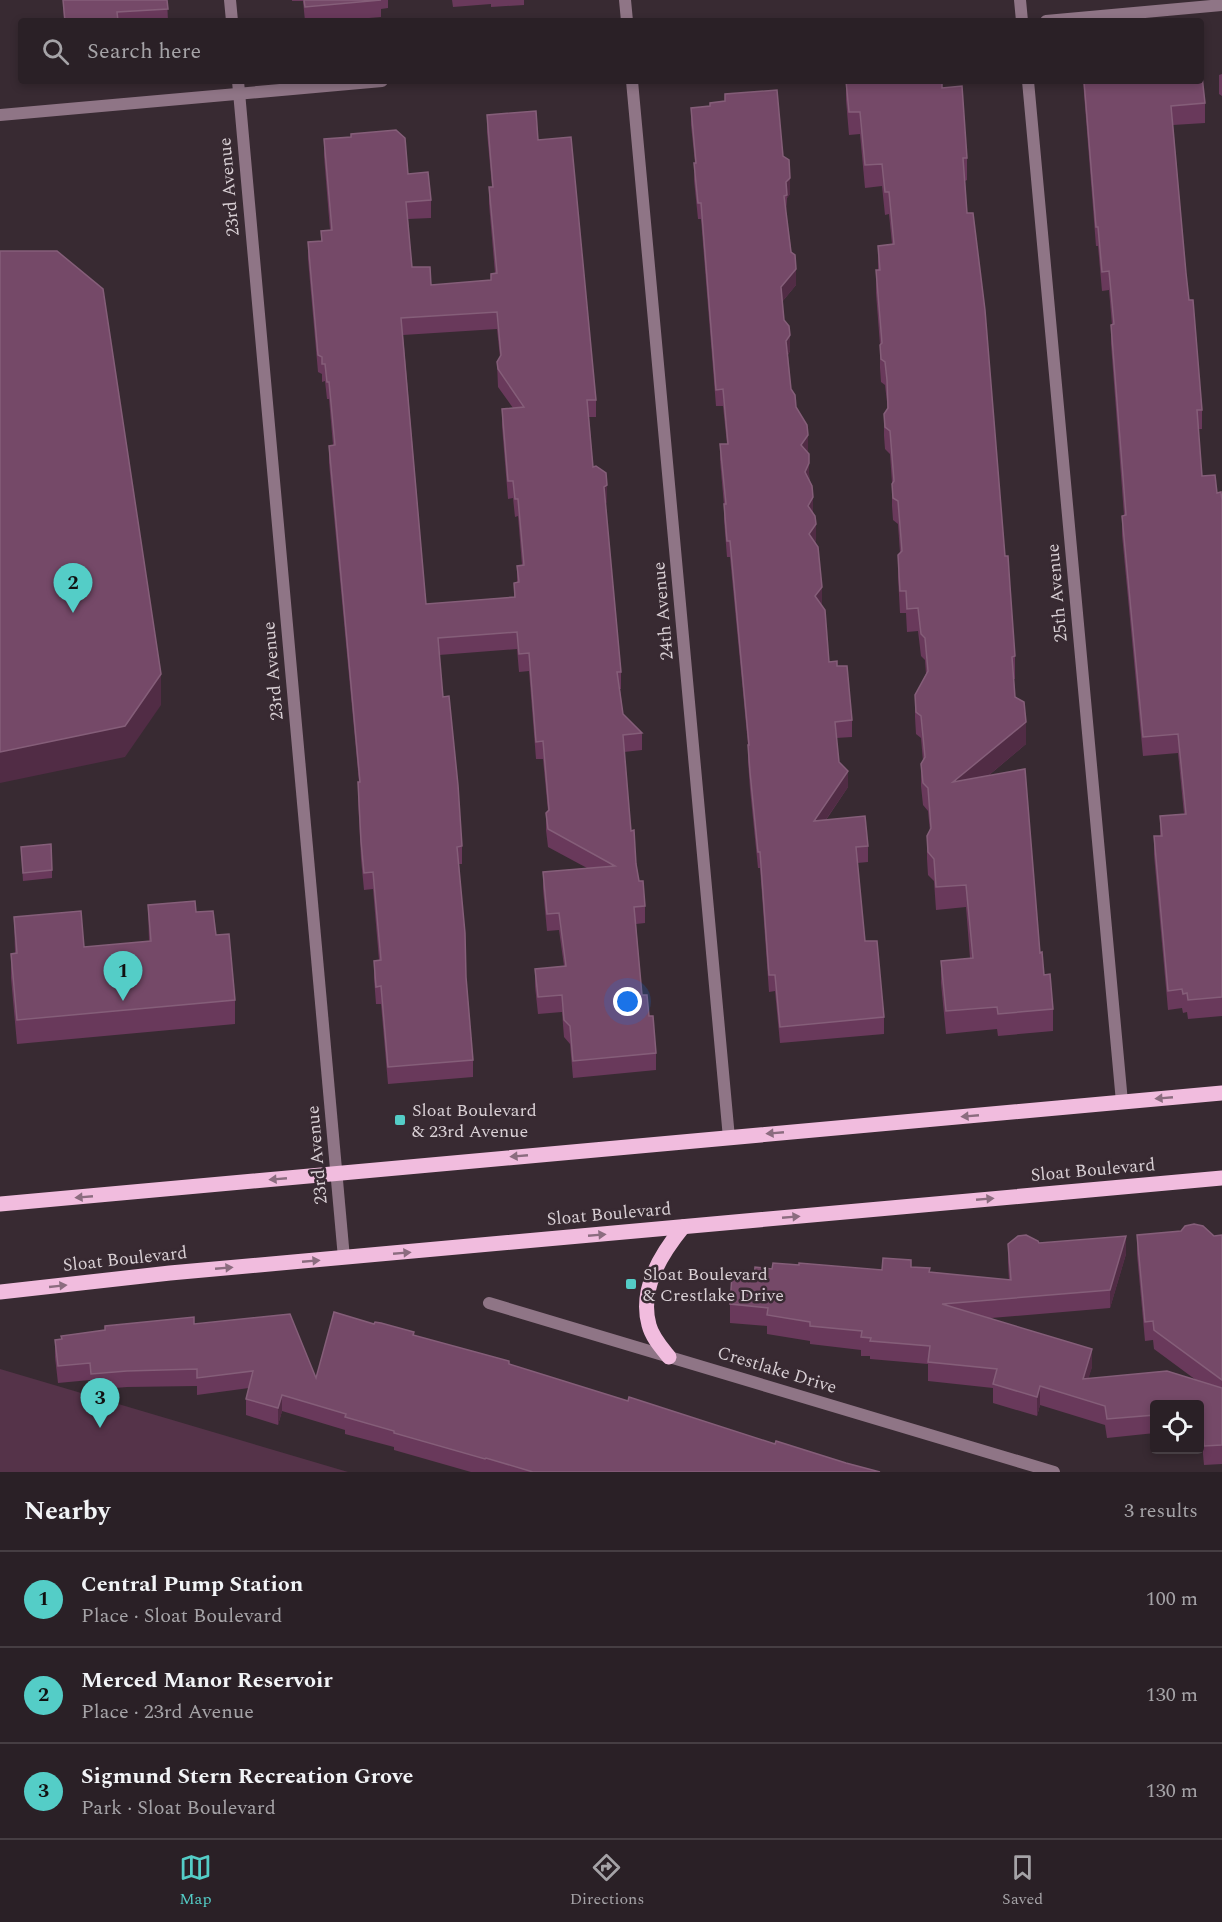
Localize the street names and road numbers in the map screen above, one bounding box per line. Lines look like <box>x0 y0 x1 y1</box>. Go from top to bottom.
street label: 23rd Avenue <box>211 136 247 238</box>
street label: 25th Avenue <box>1039 543 1075 643</box>
street label: 24th Avenue <box>645 561 681 661</box>
street label: 23rd Avenue <box>255 620 291 722</box>
street label: 23rd Avenue <box>299 1104 335 1206</box>
street label: Sloat Boulevard <box>1030 1151 1156 1189</box>
street label: Sloat Boulevard <box>546 1195 672 1233</box>
street label: Sloat Boulevard <box>62 1239 188 1279</box>
street label: Crestlake Drive <box>714 1339 840 1401</box>

